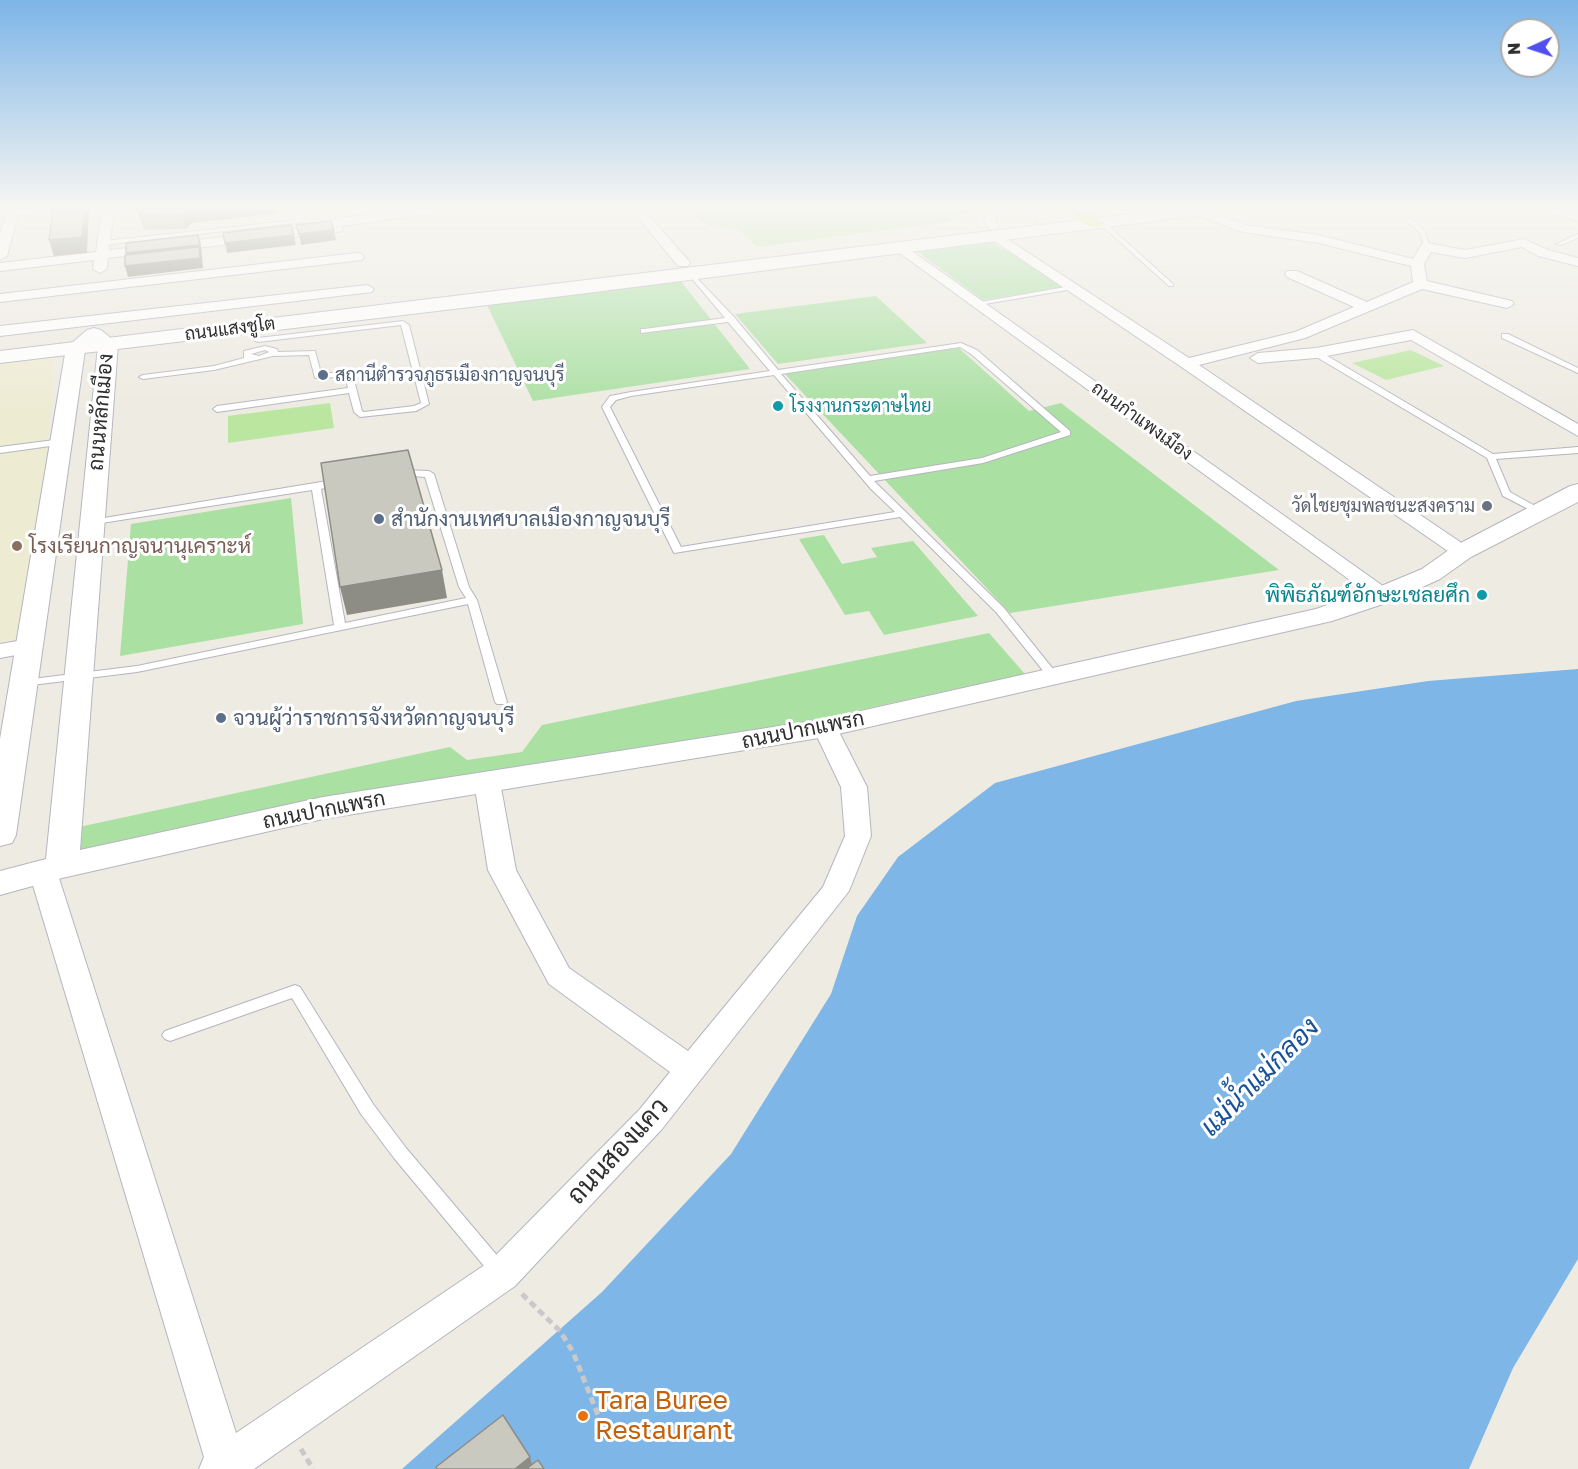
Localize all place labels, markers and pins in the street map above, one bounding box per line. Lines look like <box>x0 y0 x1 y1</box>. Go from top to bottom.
place label: สถานีตำรวจภูธรเมืองกาญจนบุรี <box>335 364 564 386</box>
marker: สถานีตำรวจภูธรเมืองกาญจนบุรี <box>316 368 330 382</box>
place label: โรงงานกระดาษไทย <box>790 395 931 417</box>
marker: โรงงานกระดาษไทย <box>771 399 785 413</box>
place label: วัดไชยชุมพลชนะสงคราม <box>1292 495 1475 517</box>
marker: วัดไชยชุมพลชนะสงคราม <box>1480 499 1494 513</box>
place label: สำนักงานเทศบาลเมืองกาญจนบุรี <box>391 506 671 532</box>
marker: สำนักงานเทศบาลเมืองกาญจนบุรี <box>372 512 386 526</box>
place label: โรงเรียนกาญจนานุเคราะห์ <box>29 533 251 559</box>
marker: โรงเรียนกาญจนานุเคราะห์ <box>10 539 24 553</box>
place label: พิพิธภัณฑ์อักษะเชลยศึก <box>1265 582 1470 608</box>
marker: พิพิธภัณฑ์อักษะเชลยศึก <box>1475 588 1489 602</box>
place label: จวนผู้ว่าราชการจังหวัดกาญจนบุรี <box>233 705 515 731</box>
marker: จวนผู้ว่าราชการจังหวัดกาญจนบุรี <box>214 711 228 725</box>
place label: Tara Buree Restaurant <box>595 1385 733 1446</box>
marker: Tara Buree Restaurant <box>576 1409 590 1423</box>

